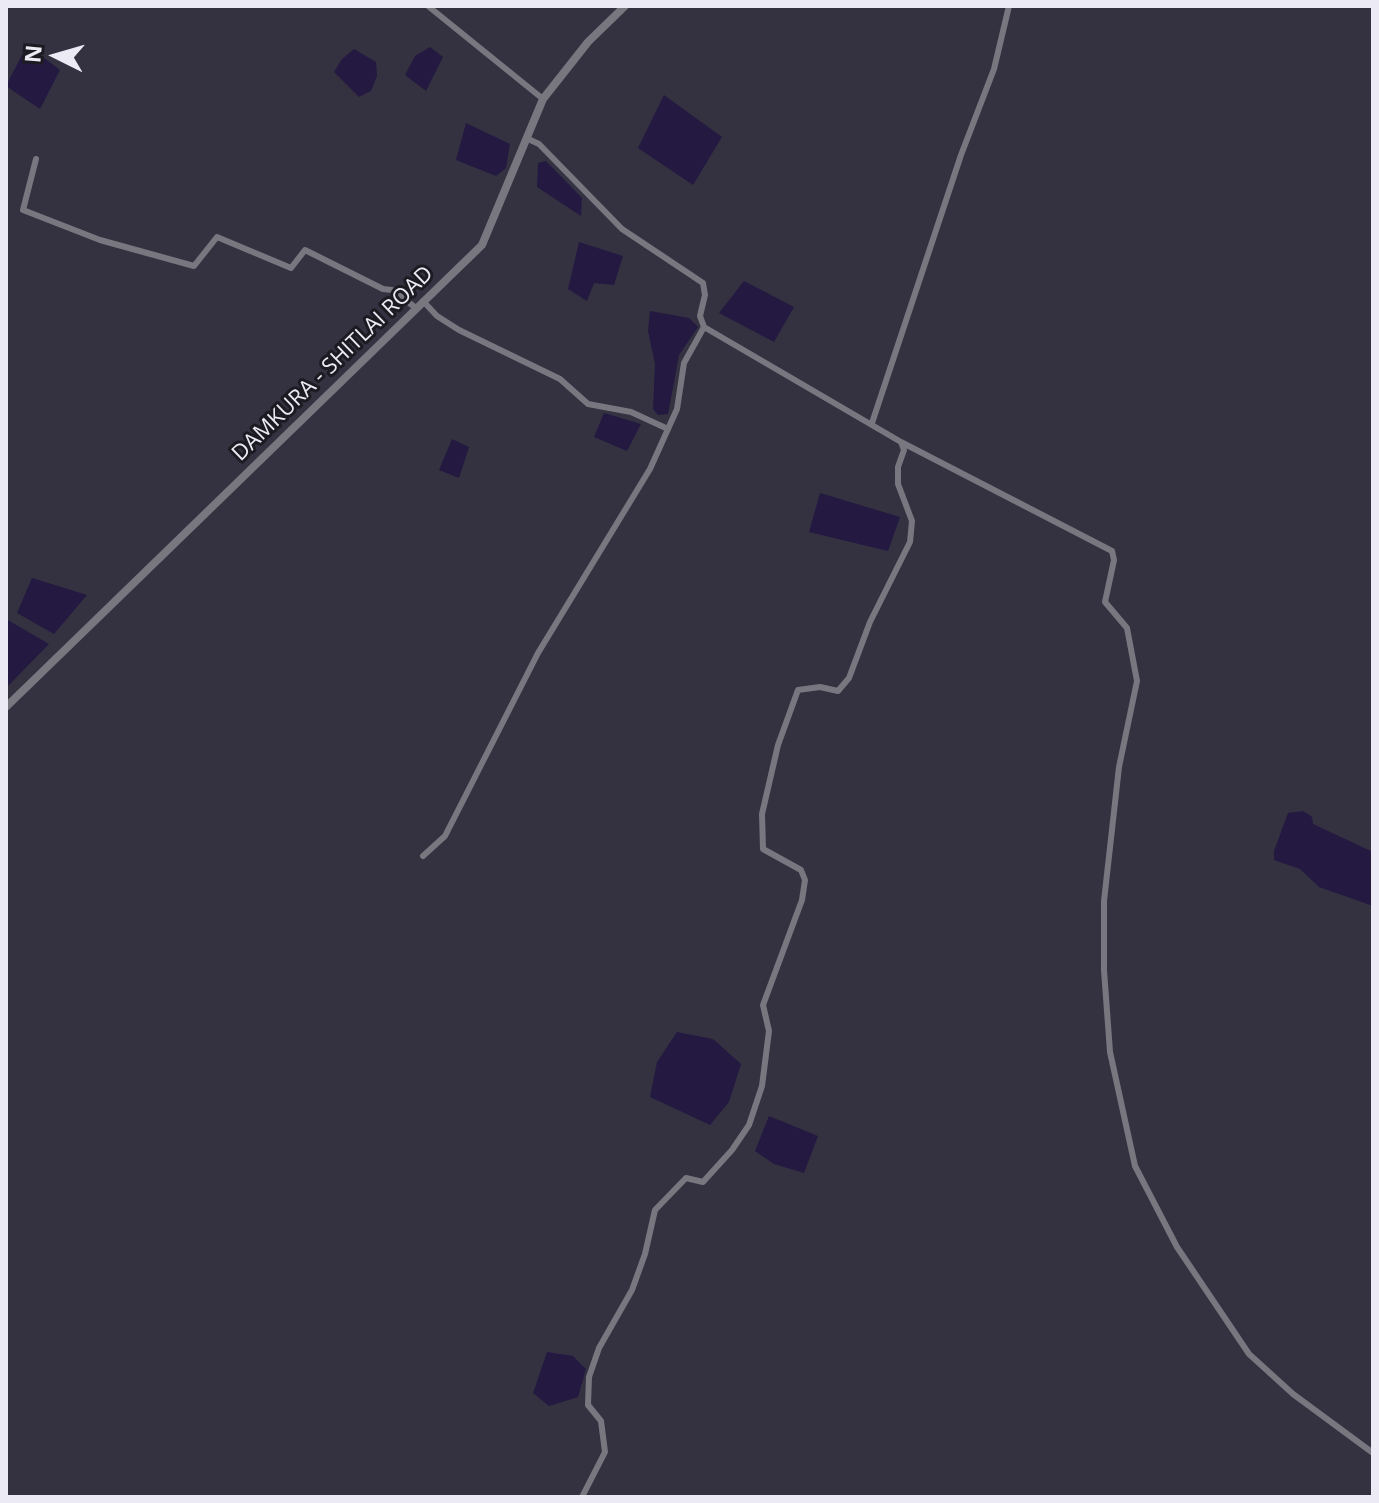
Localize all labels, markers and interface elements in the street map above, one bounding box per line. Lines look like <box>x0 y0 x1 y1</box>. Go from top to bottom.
north arrow <box>16 16 96 96</box>
text: N <box>16 44 48 64</box>
street label: DAMKURA - SHITLAI ROAD <box>227 261 439 467</box>

